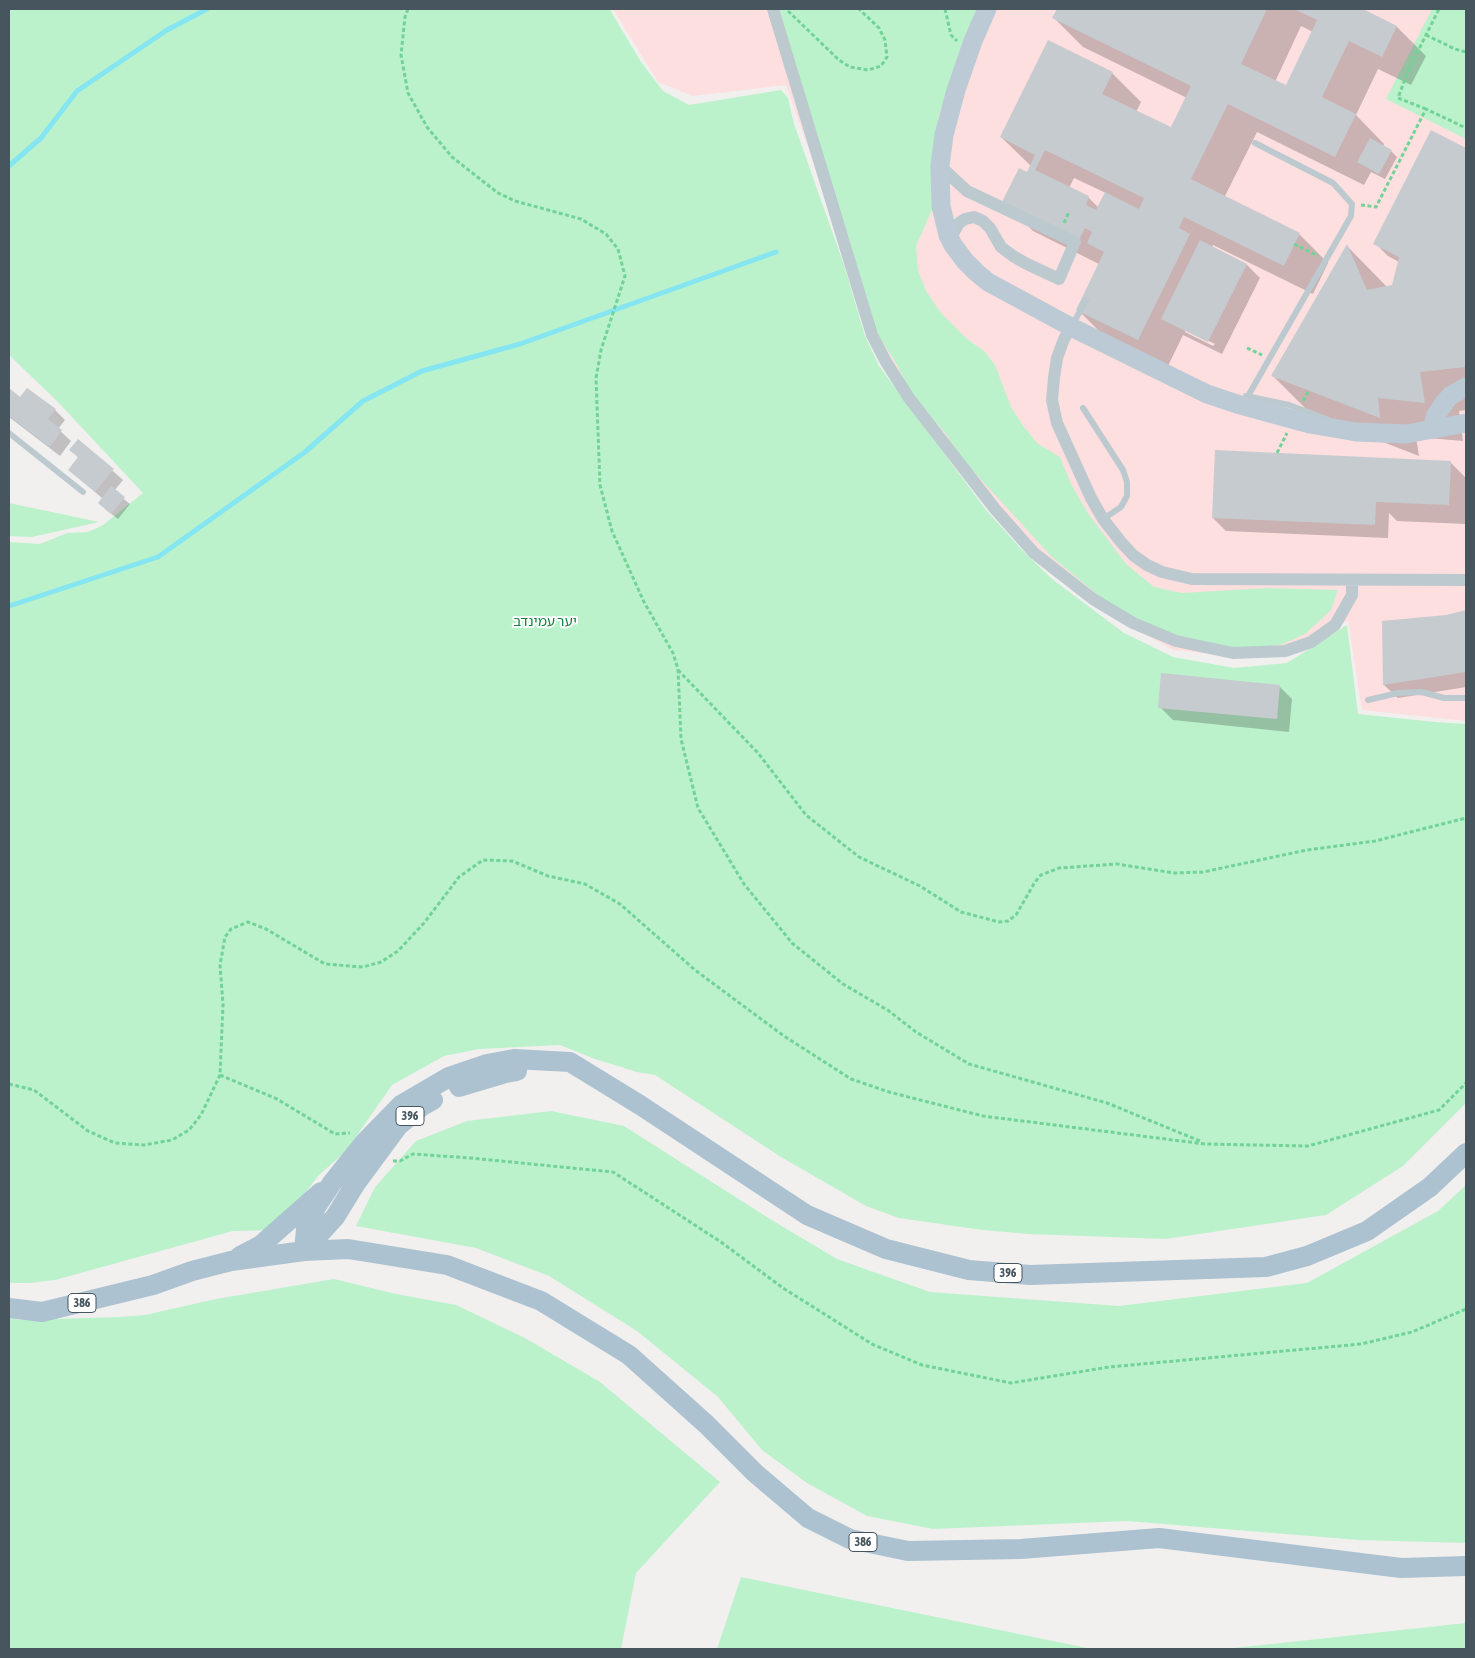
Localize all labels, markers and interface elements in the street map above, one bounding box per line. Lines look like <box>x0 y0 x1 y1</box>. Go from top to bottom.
park label: יער עמינדב <box>513 614 577 630</box>
road number: 396 <box>396 1106 424 1126</box>
road number: 396 <box>994 1264 1022 1282</box>
road number: 386 <box>68 1294 96 1312</box>
road number: 386 <box>849 1532 877 1551</box>

